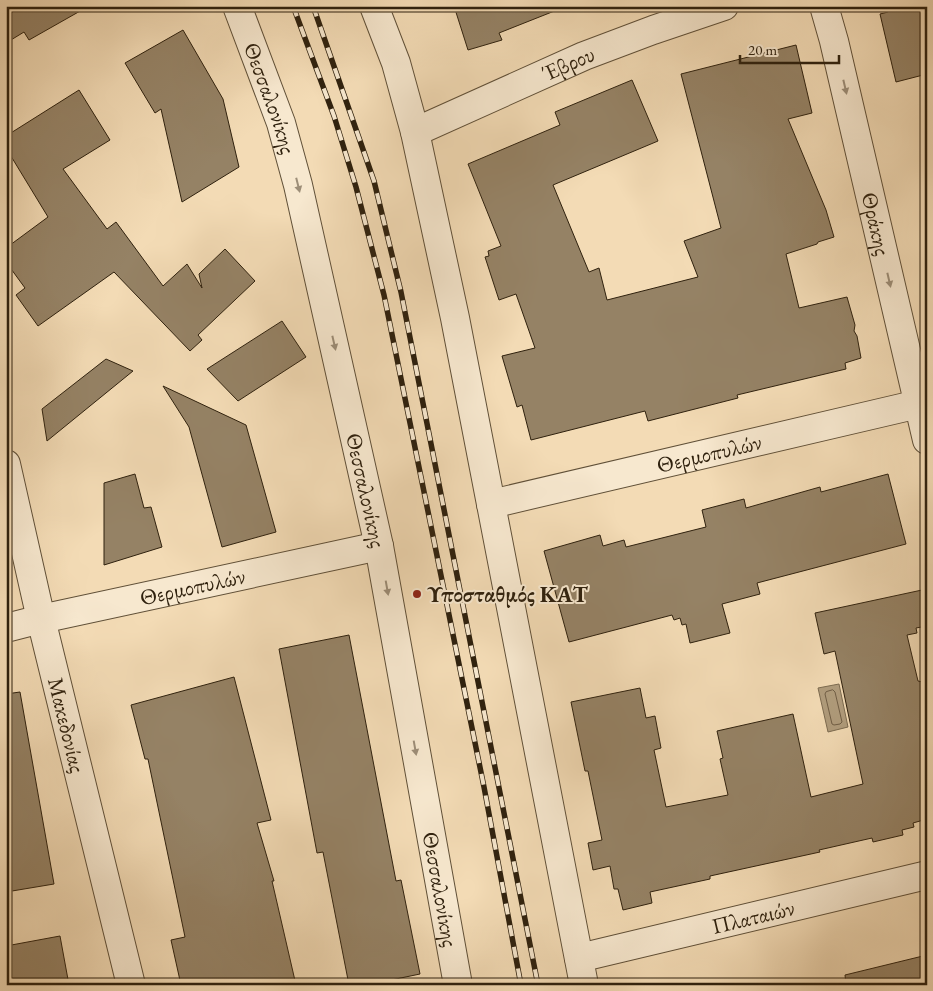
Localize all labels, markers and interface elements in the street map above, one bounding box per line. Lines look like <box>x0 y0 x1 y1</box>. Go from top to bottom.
scale bar <box>740 32 839 64</box>
street label: Θεσσαλονίκης <box>237 38 303 157</box>
street label: Έβρου <box>538 39 599 88</box>
text: 20 m <box>748 40 777 59</box>
one-way arrow <box>841 80 849 95</box>
one-way arrow <box>294 177 302 192</box>
street label: Θράκης <box>855 189 898 258</box>
one-way arrow <box>885 272 893 287</box>
one-way arrow <box>330 336 338 352</box>
street label: Θερμοπυλών <box>654 427 765 480</box>
street label: Θεσσαλονίκης <box>339 430 393 550</box>
street label: Θερμοπυλών <box>137 561 248 612</box>
one-way arrow <box>383 580 391 596</box>
place label: Υποσταθμός ΚΑΤ <box>427 580 588 609</box>
marker: Υποσταθμός ΚΑΤ <box>411 588 423 600</box>
street label: Μακεδονίας <box>41 674 92 776</box>
one-way arrow <box>412 740 420 756</box>
street label: Θεσσαλονίκης <box>416 829 465 949</box>
street label: Πλαταιών <box>709 893 798 941</box>

